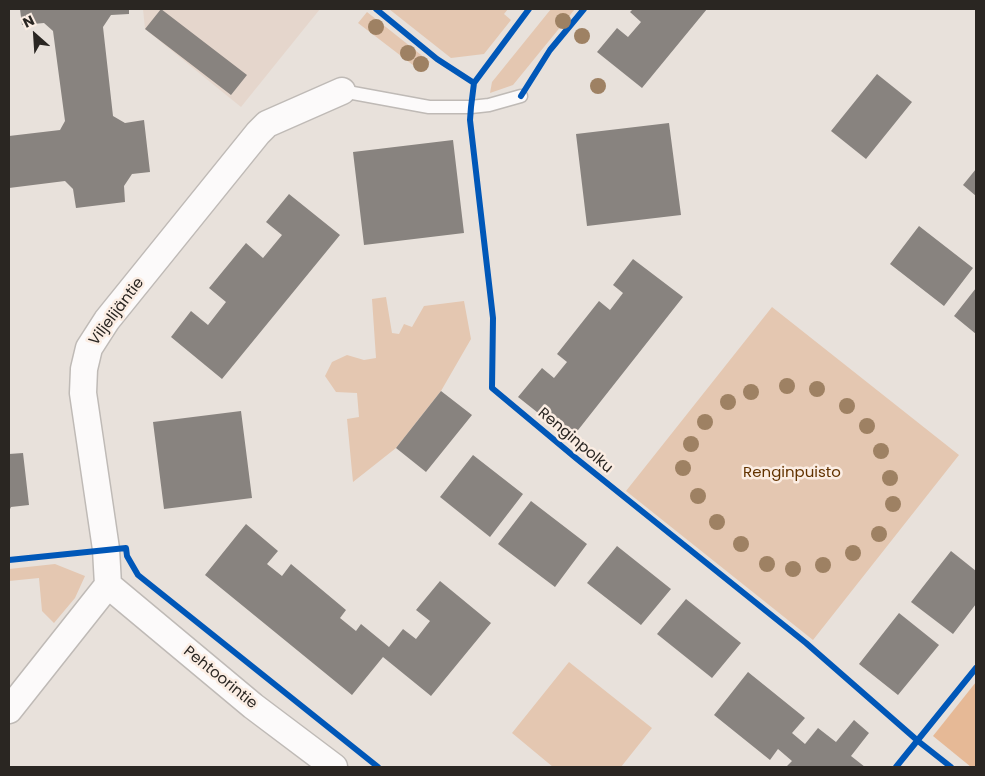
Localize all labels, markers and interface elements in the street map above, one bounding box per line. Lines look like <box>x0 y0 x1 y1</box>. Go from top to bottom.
north arrow <box>10 10 60 60</box>
text: N <box>19 10 38 33</box>
street label: Viljelijäntie <box>86 275 148 349</box>
street label: Renginpolku <box>534 404 616 478</box>
park label: Renginpuisto <box>743 464 841 482</box>
street label: Pehtoorintie <box>180 643 260 713</box>

